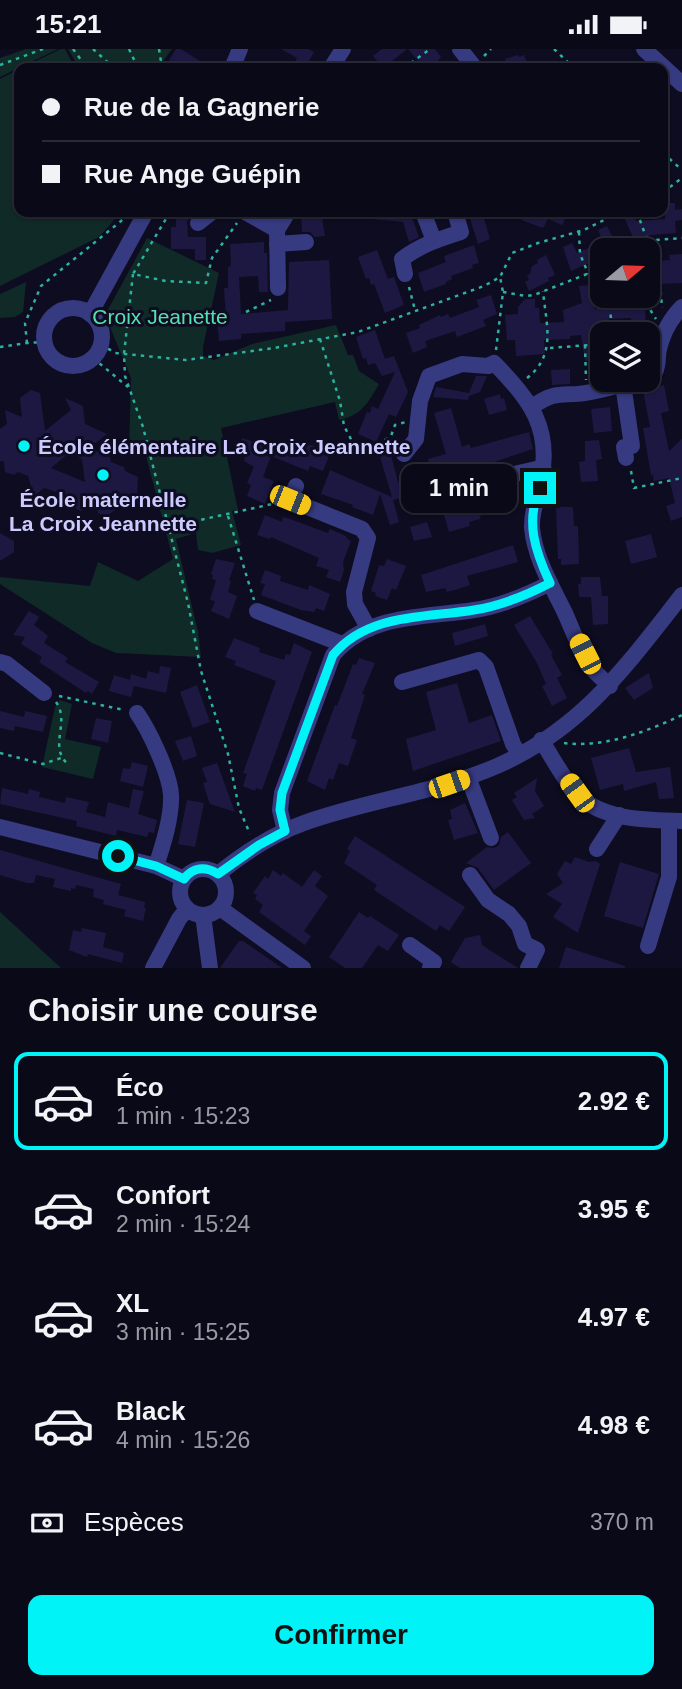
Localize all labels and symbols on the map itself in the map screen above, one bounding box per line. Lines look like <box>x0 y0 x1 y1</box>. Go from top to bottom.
north arrow <box>590 238 660 308</box>
park label: Croix Jeanette <box>92 305 228 328</box>
place label: École élémentaire La Croix Jeannette <box>38 435 410 458</box>
marker: École élémentaire La Croix Jeannette <box>16 438 32 454</box>
callout: 1 min <box>400 463 516 513</box>
marker: École maternelle La Croix Jeannette <box>95 467 111 483</box>
route end <box>524 472 556 504</box>
car <box>267 482 314 518</box>
place label: École maternelle La Croix Jeannette <box>9 488 197 535</box>
car <box>567 631 604 677</box>
car <box>426 767 473 801</box>
car <box>557 770 598 816</box>
route start <box>102 840 134 872</box>

